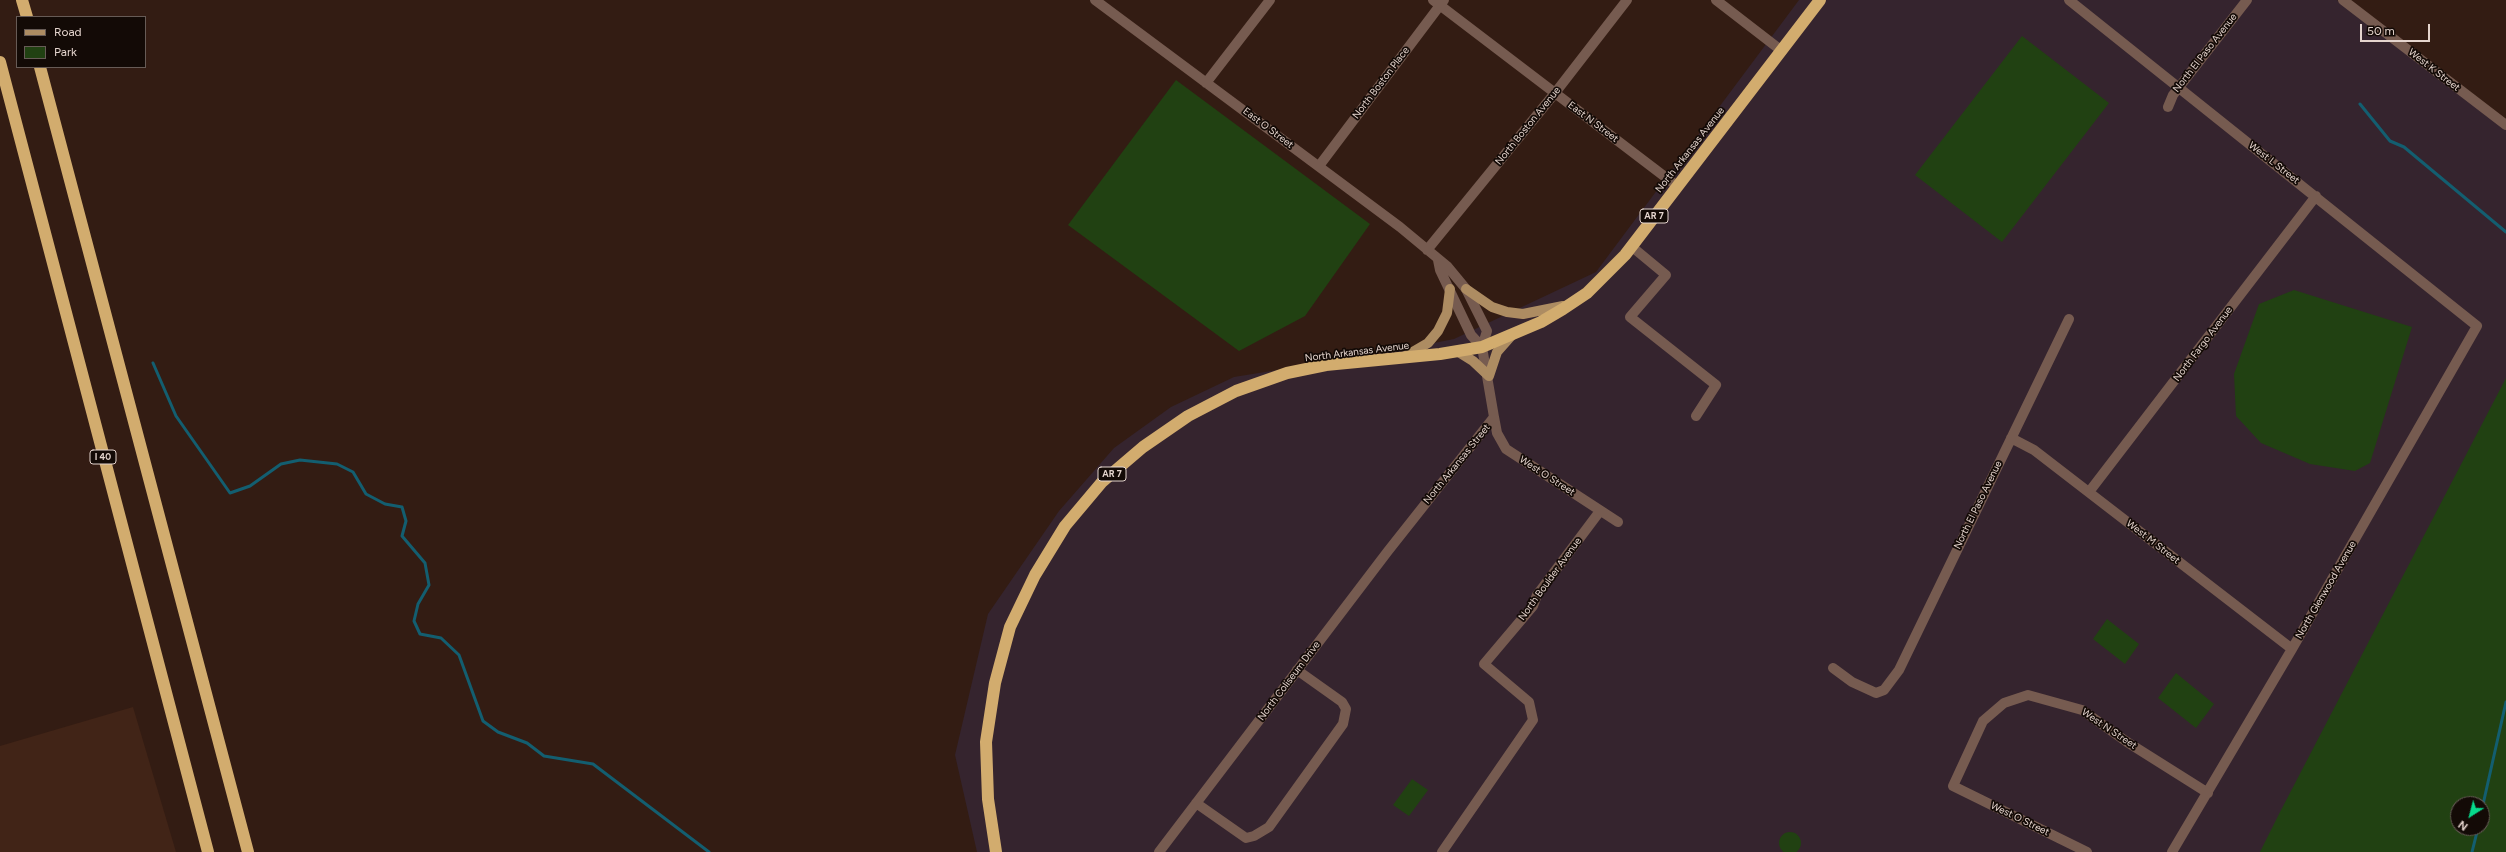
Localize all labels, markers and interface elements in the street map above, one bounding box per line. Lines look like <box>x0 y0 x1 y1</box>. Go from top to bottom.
street label: North El Paso Avenue <box>2170 11 2240 95</box>
legend <box>16 16 146 68</box>
scale bar <box>2362 16 2432 42</box>
text: 50 m <box>2367 24 2395 38</box>
text: Road <box>54 25 82 39</box>
text: Park <box>54 45 77 59</box>
street label: North Boston Place <box>1350 45 1412 121</box>
street label: West K Street <box>2406 46 2462 94</box>
street label: North Boston Avenue <box>1493 85 1563 167</box>
street label: East N Street <box>1565 99 1621 145</box>
street label: East O Street <box>1240 105 1296 151</box>
street label: North Arkansas Avenue <box>1653 105 1727 195</box>
street label: West L Street <box>2246 139 2302 187</box>
road number: AR 7 <box>1640 209 1668 223</box>
street label: North Fargo Avenue <box>2171 304 2235 384</box>
street label: North Arkansas Avenue <box>1304 340 1410 364</box>
street label: North Arkansas Street <box>1421 422 1493 506</box>
road number: I 40 <box>90 450 116 464</box>
street label: West O Street <box>1517 454 1577 498</box>
street label: North El Paso Avenue <box>1951 459 2005 551</box>
road number: AR 7 <box>1098 467 1126 481</box>
street label: West M Street <box>2124 517 2182 567</box>
street label: North Boulder Avenue <box>1516 535 1584 623</box>
street label: North Glenwood Avenue <box>2293 539 2359 641</box>
street label: North Coliseum Drive <box>1255 639 1323 723</box>
street label: West N Street <box>2079 706 2139 752</box>
north arrow <box>2450 796 2490 836</box>
street label: West O Street <box>1989 800 2051 838</box>
text: N <box>2456 818 2471 833</box>

